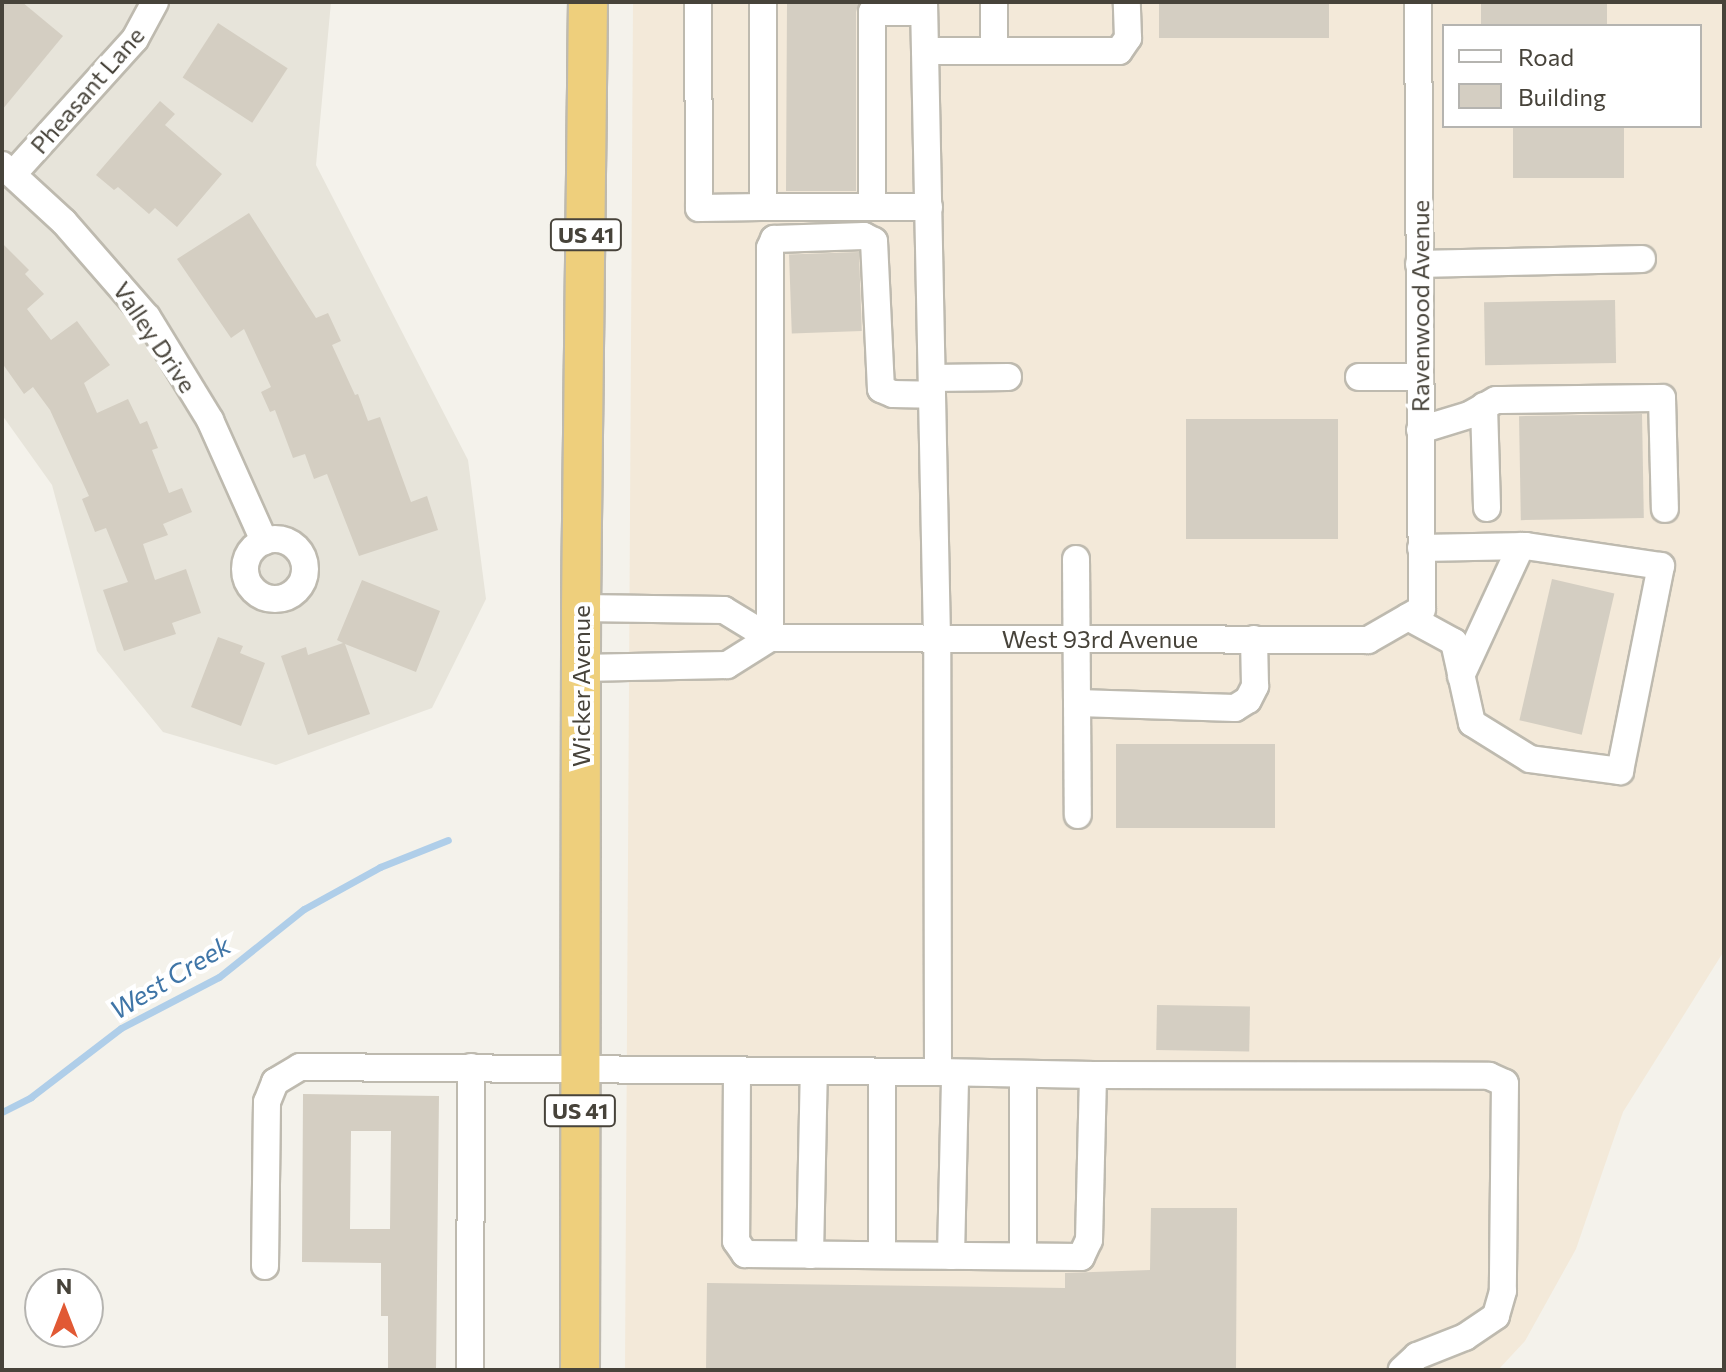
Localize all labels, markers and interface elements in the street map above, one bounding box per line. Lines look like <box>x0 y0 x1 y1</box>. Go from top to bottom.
street label: Pheasant Lane <box>24 21 150 159</box>
legend <box>1442 24 1702 128</box>
text: Road <box>1518 42 1574 71</box>
text: Building <box>1518 82 1606 111</box>
street label: Ravenwood Avenue <box>1406 200 1434 412</box>
road number: US 41 <box>548 217 624 253</box>
street label: Valley Drive <box>107 276 203 398</box>
street label: Wicker Avenue <box>567 605 595 767</box>
street label: West 93rd Avenue <box>1002 625 1198 653</box>
water label: West Creek <box>104 929 236 1025</box>
road number: US 41 <box>542 1093 618 1129</box>
north arrow <box>24 1268 104 1348</box>
text: N <box>56 1272 72 1299</box>

